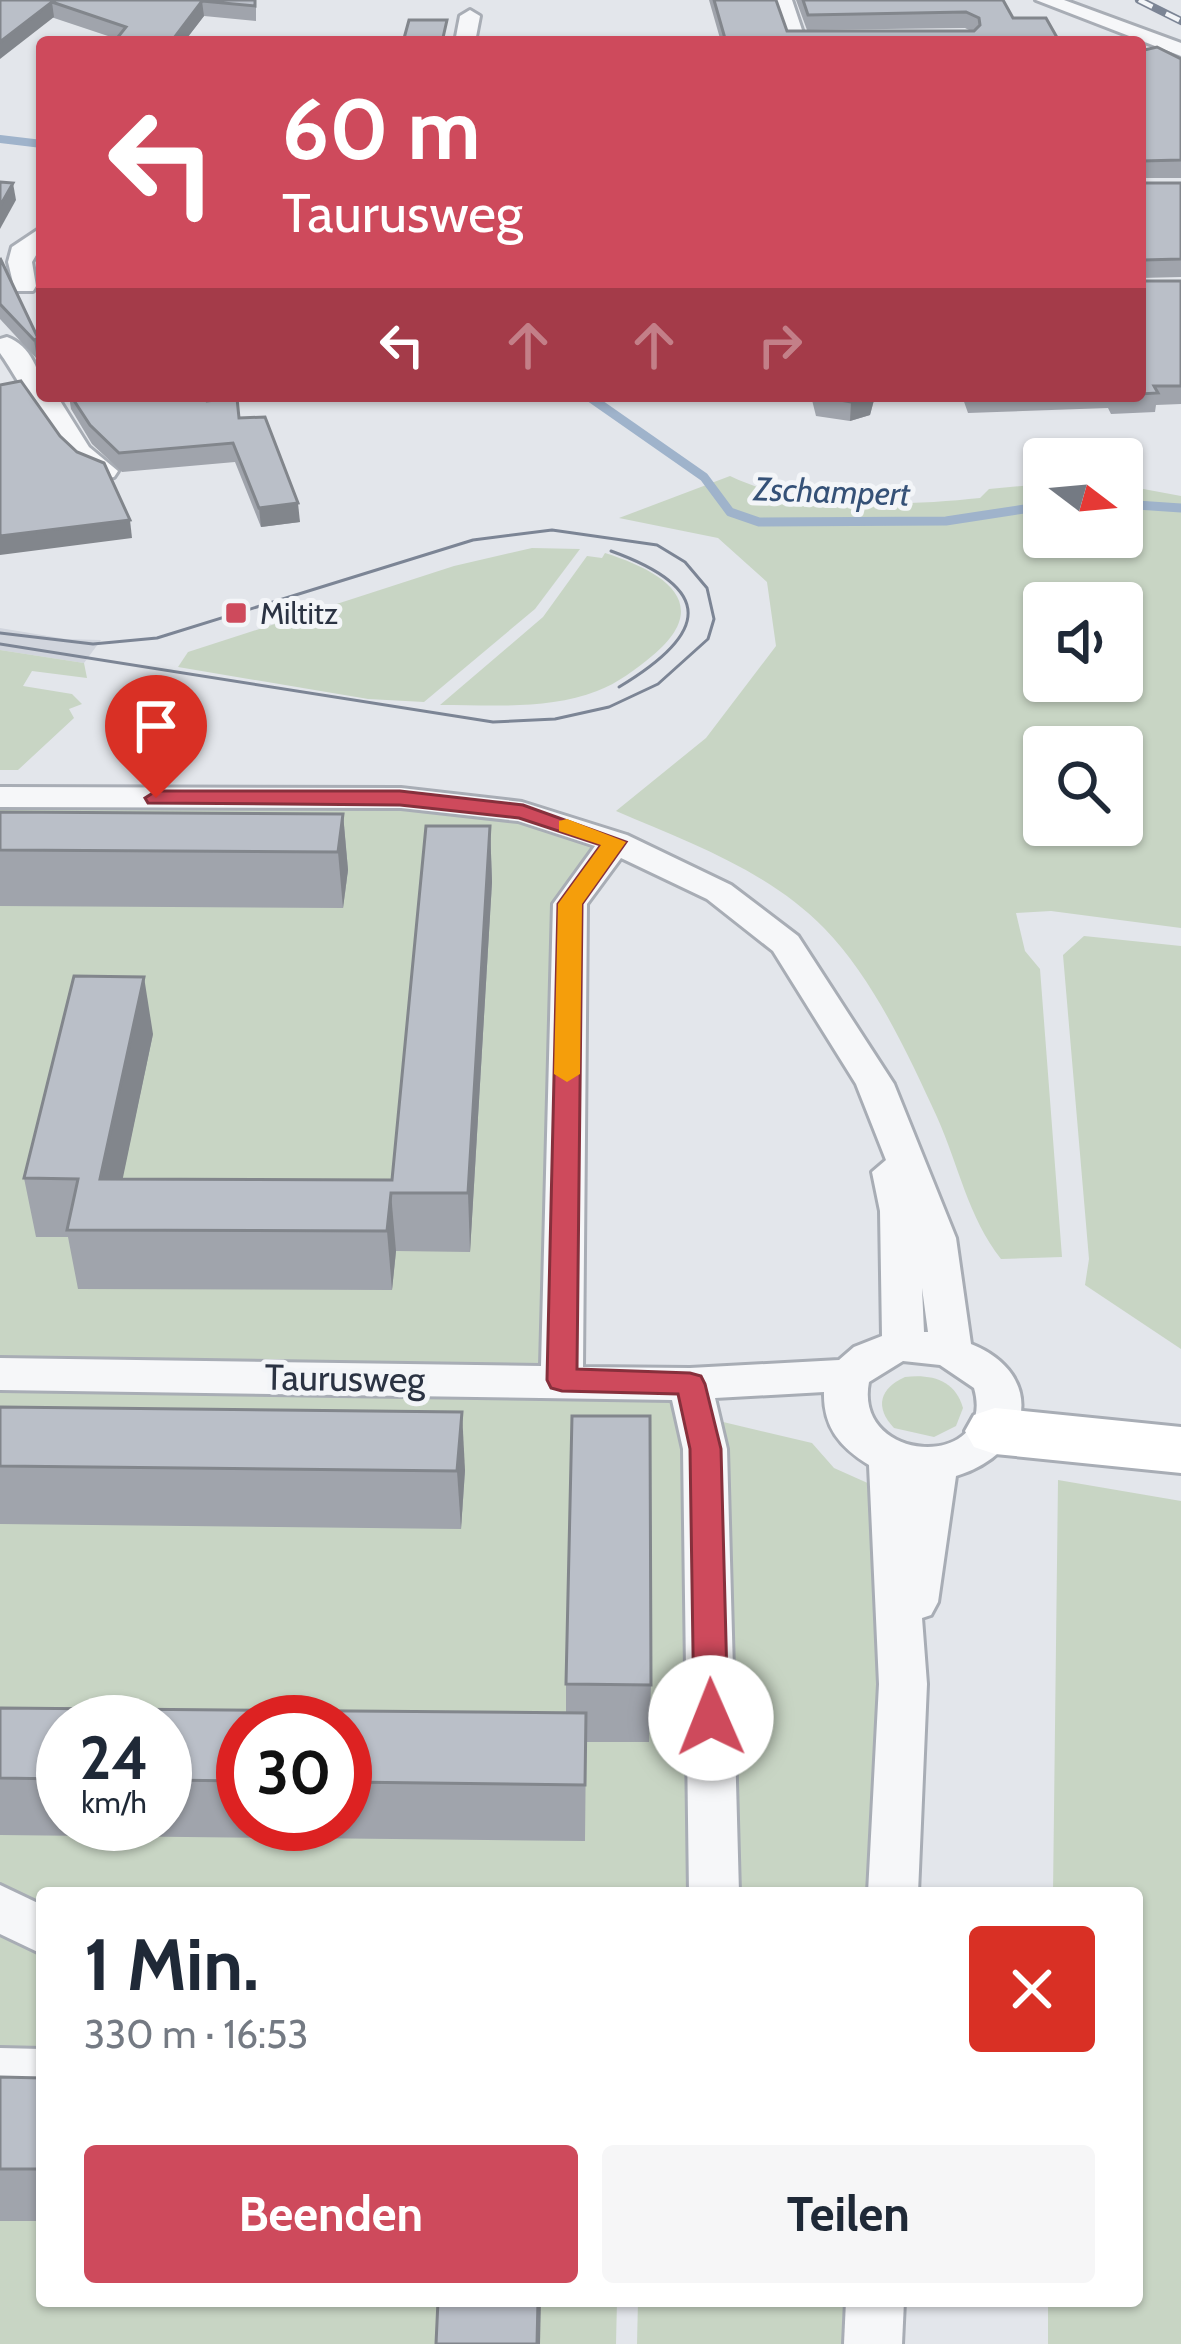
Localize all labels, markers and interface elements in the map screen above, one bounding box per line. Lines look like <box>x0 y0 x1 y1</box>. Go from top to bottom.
text: 60 m <box>282 78 480 180</box>
icon: left <box>84 84 240 240</box>
text: Taurusweg <box>282 180 523 246</box>
icon: left <box>369 312 435 378</box>
icon: ahead <box>495 312 561 378</box>
icon: ahead <box>621 312 687 378</box>
icon: right <box>747 312 813 378</box>
north arrow <box>1023 438 1143 558</box>
map controls <box>1023 438 1143 846</box>
water label: Zschampert <box>751 468 912 514</box>
button: sound <box>1023 582 1143 702</box>
place label: Miltitz <box>260 595 338 632</box>
marker: Miltitz <box>223 600 249 626</box>
pin <box>105 675 207 798</box>
icon: arrive <box>123 693 189 759</box>
button: search <box>1023 726 1143 846</box>
street label: Taurusweg <box>264 1355 427 1401</box>
position arrow <box>648 1655 774 1781</box>
speed limit sign: 30 <box>216 1695 372 1851</box>
text: 24 <box>80 1721 149 1794</box>
text: km/h <box>81 1784 147 1821</box>
text: 1 Min. <box>84 1921 259 2008</box>
button: close <box>969 1926 1095 2052</box>
text: 330 m · 16:53 <box>84 2010 308 2058</box>
button: Beenden <box>84 2145 578 2283</box>
button: Teilen <box>602 2145 1095 2283</box>

